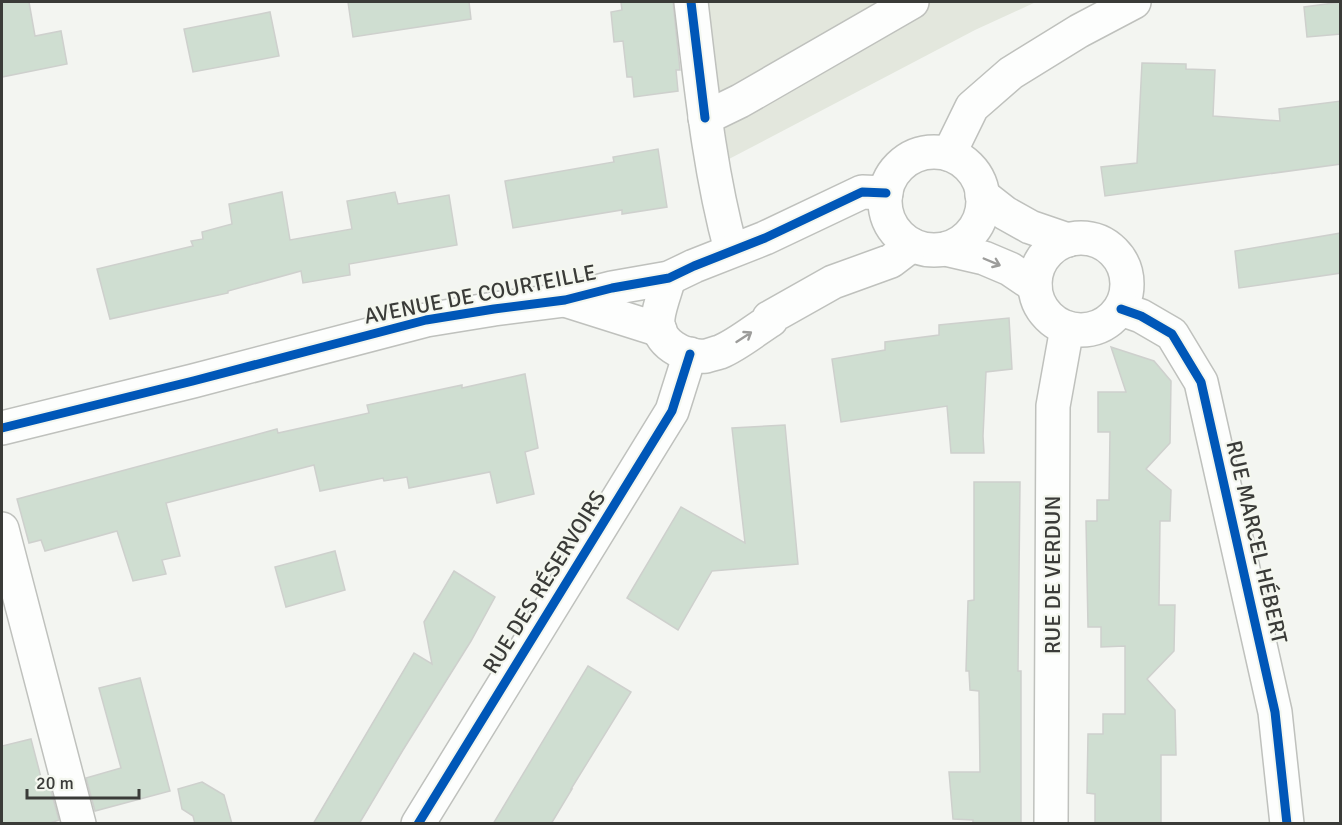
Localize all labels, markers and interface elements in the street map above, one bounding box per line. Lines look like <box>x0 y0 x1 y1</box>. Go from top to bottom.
one-way arrow <box>983 257 1001 268</box>
street label: AVENUE DE COURTEILLE <box>362 258 598 330</box>
one-way arrow <box>735 331 752 343</box>
street label: RUE MARCEL HÉBERT <box>1220 438 1294 646</box>
street label: RUE DES RÉSERVOIRS <box>477 486 611 678</box>
street label: RUE DE VERDUN <box>1039 496 1066 654</box>
scale bar <box>27 762 140 800</box>
text: 20 m <box>36 772 74 794</box>

